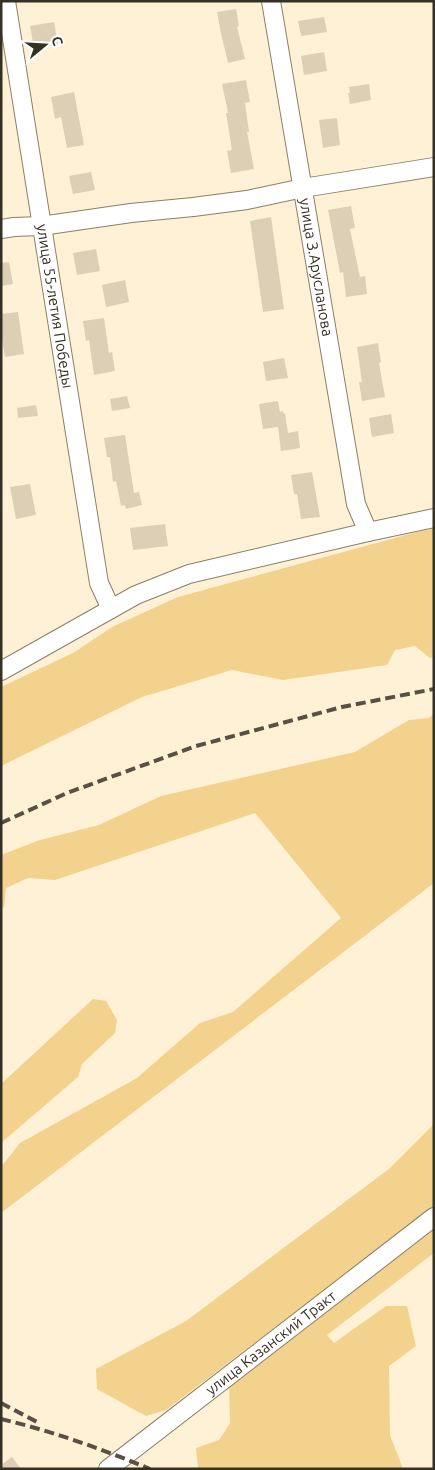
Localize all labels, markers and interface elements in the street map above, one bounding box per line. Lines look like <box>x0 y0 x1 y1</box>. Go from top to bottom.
north arrow <box>20 20 70 70</box>
text: С <box>48 34 66 48</box>
street label: улица З.Арусланова <box>296 197 337 338</box>
street label: улица 55-летия Победы <box>34 223 77 389</box>
street label: улица Казанский Тракт <box>202 1287 339 1398</box>

